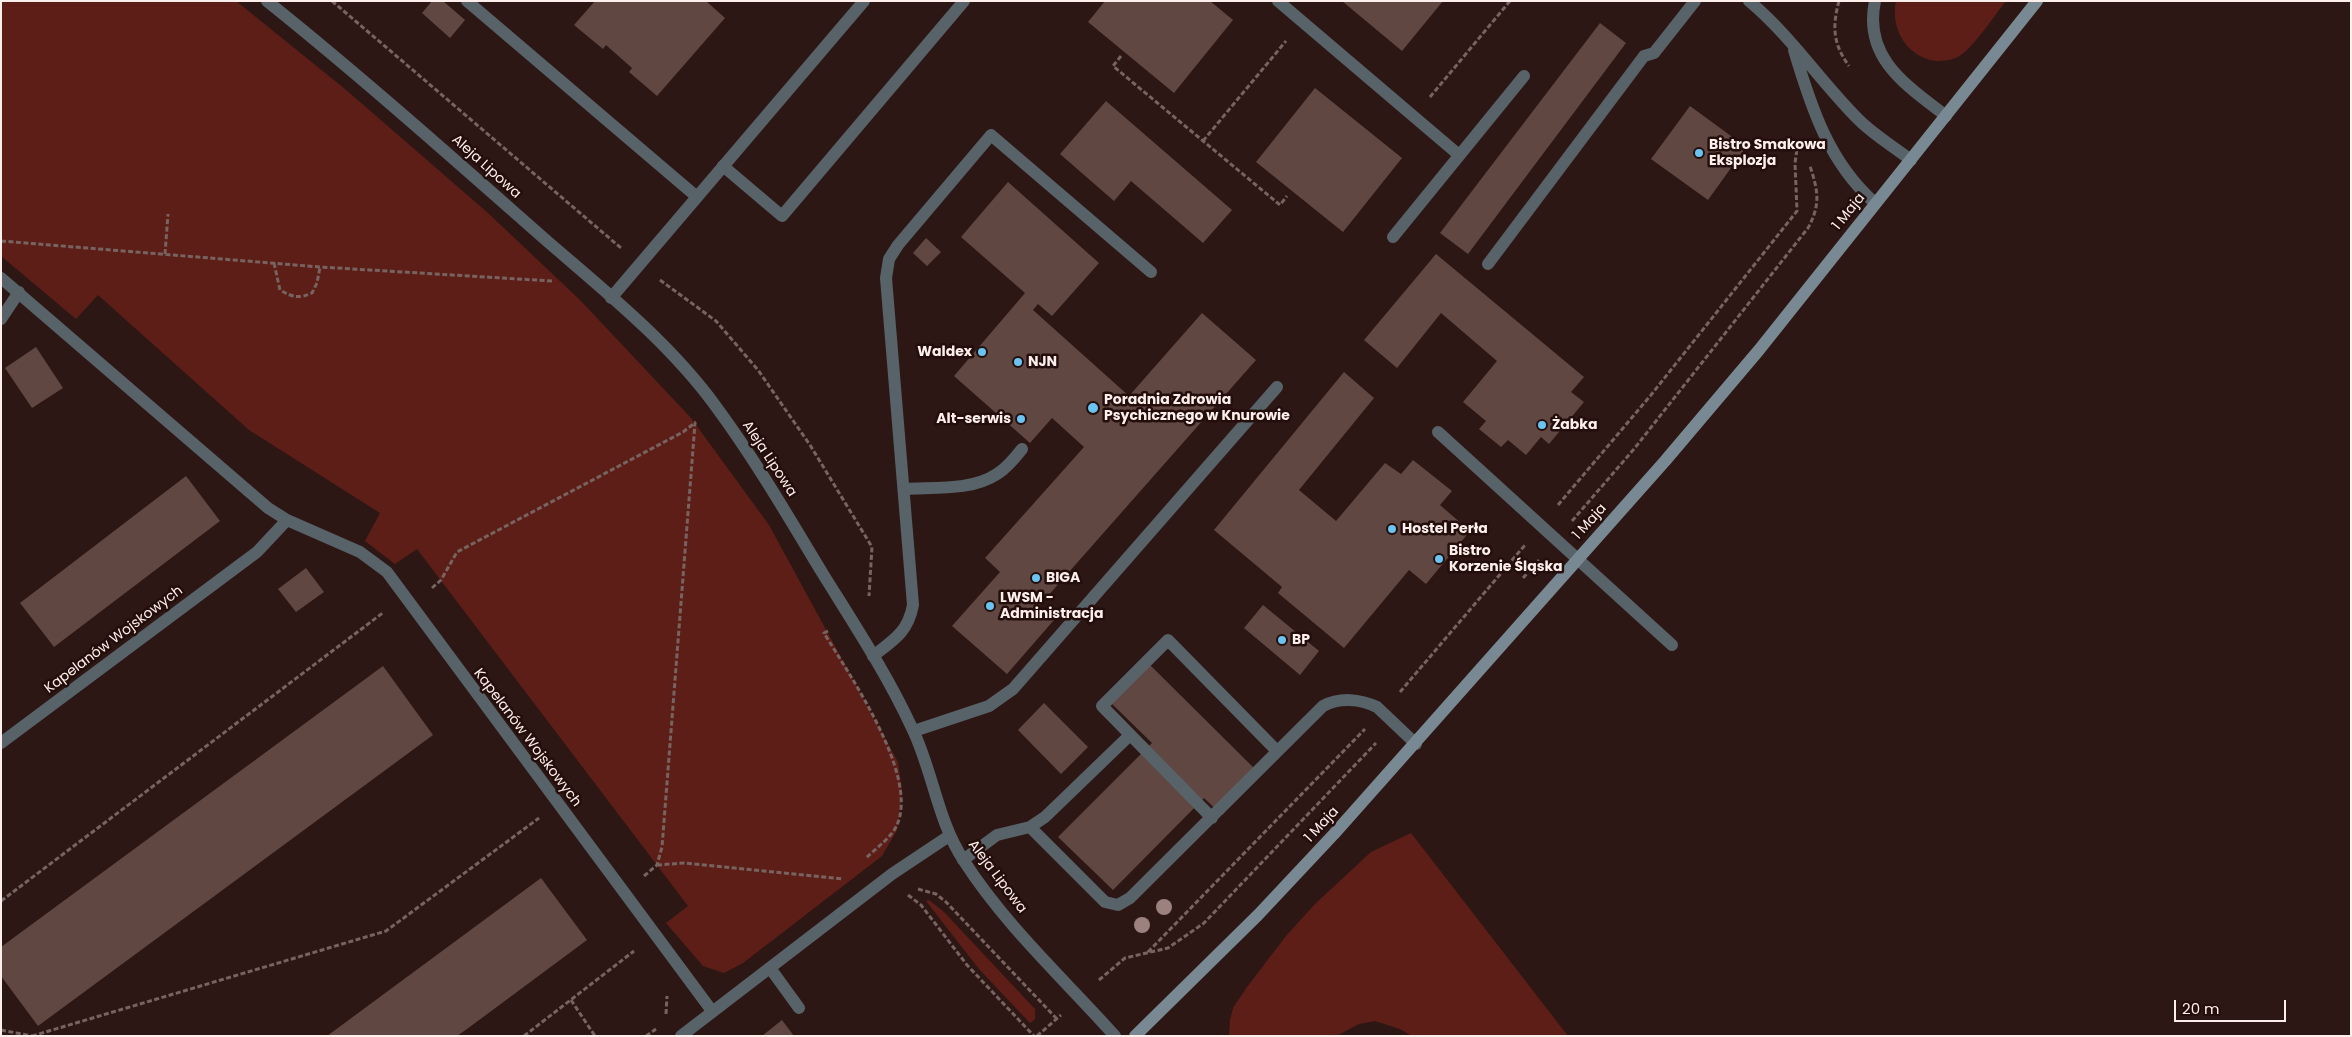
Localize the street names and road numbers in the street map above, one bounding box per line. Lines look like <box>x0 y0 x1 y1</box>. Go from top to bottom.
street label: Aleja Lipowa <box>448 132 524 202</box>
street label: 1 Maja <box>1829 190 1869 234</box>
street label: Aleja Lipowa <box>738 418 800 500</box>
street label: 1 Maja <box>1569 501 1611 543</box>
street label: Kapelanów Wojskowych <box>42 583 186 697</box>
street label: Kapelanów Wojskowych <box>470 666 584 810</box>
street label: 1 Maja <box>1301 804 1343 846</box>
street label: Aleja Lipowa <box>964 837 1030 917</box>

